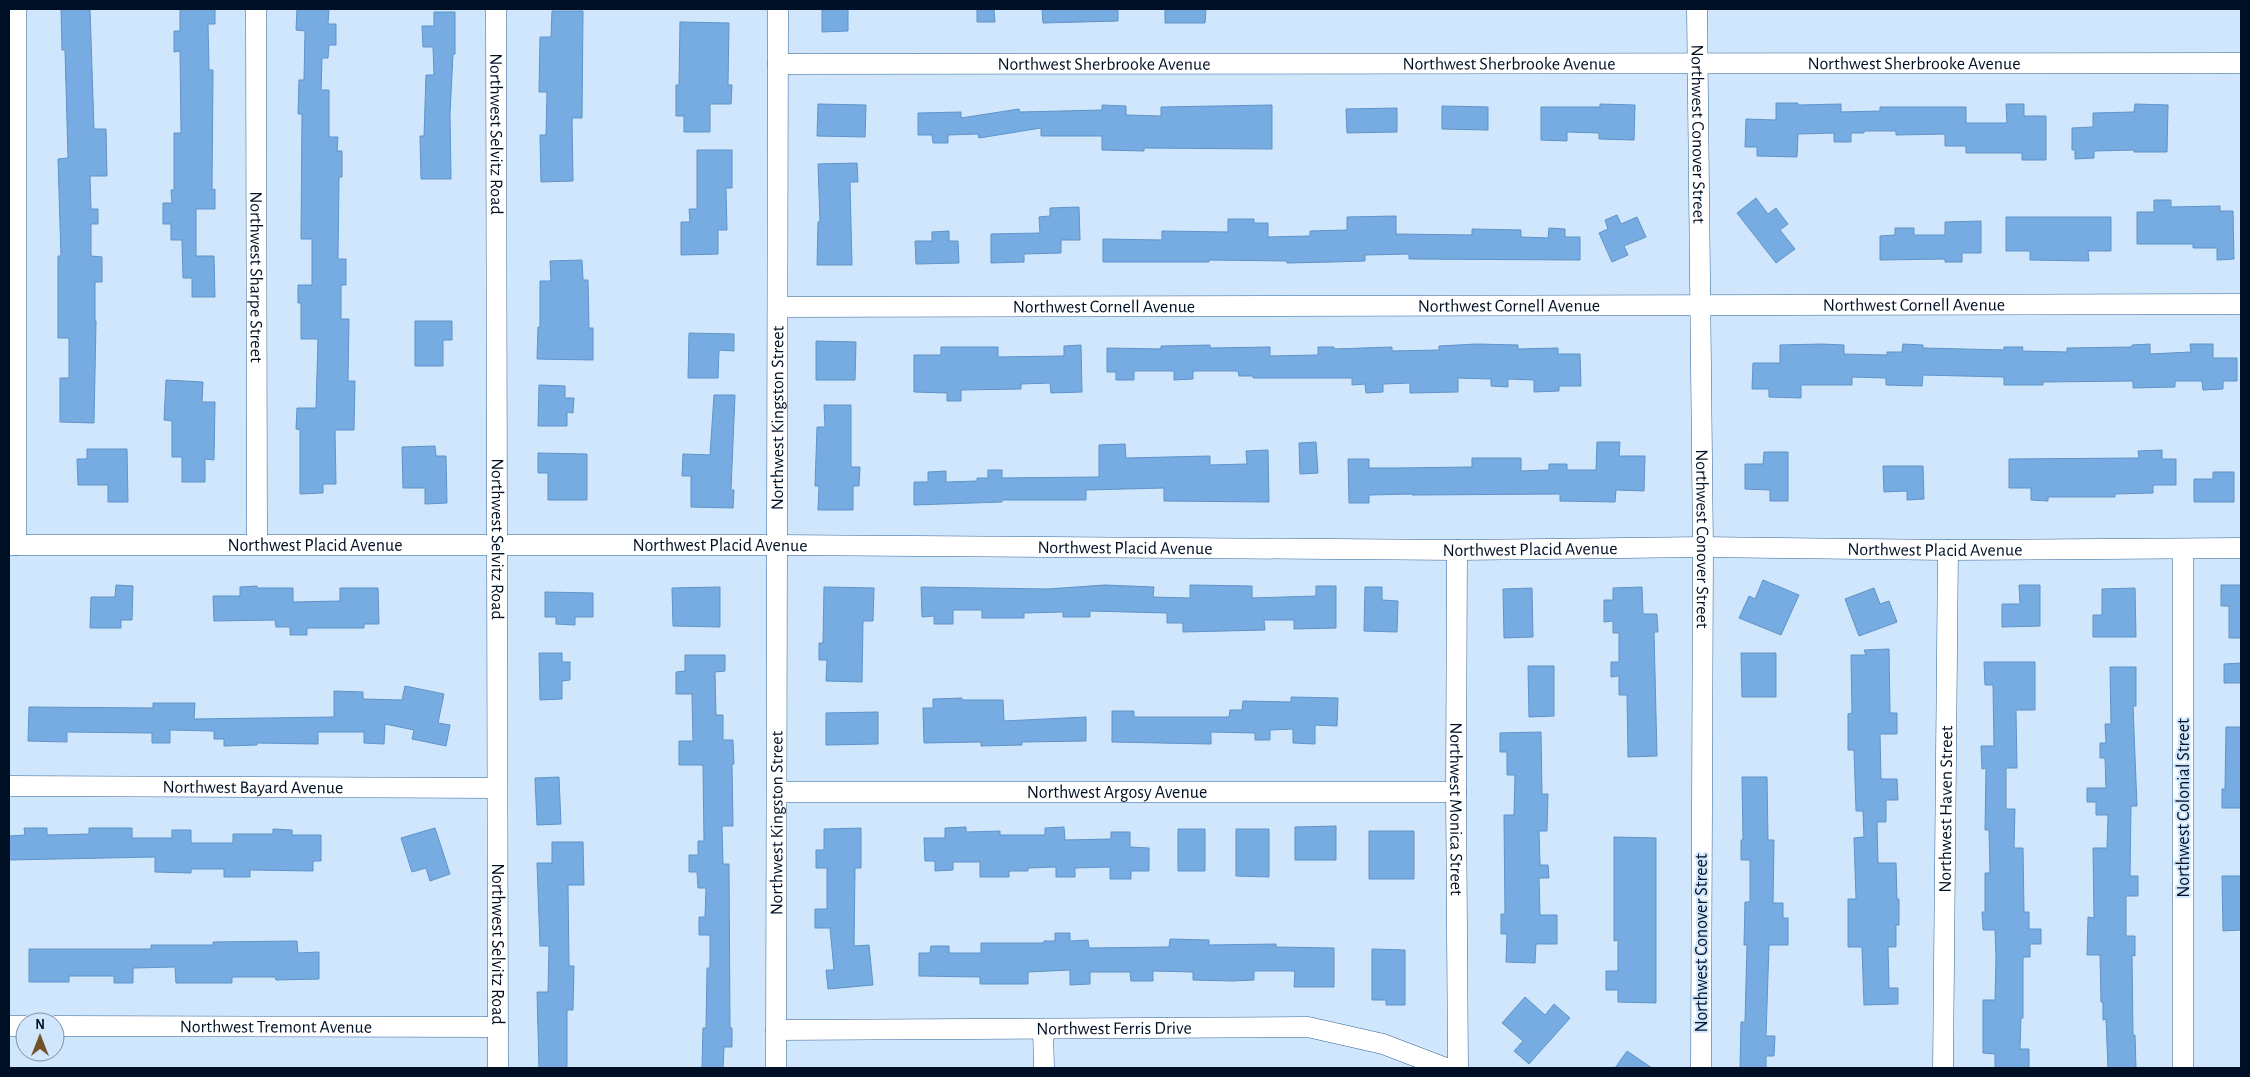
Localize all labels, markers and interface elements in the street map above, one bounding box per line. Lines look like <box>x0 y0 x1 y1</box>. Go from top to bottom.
street label: Northwest Conover Street <box>1687 44 1707 224</box>
street label: Northwest Selvitz Road <box>486 53 505 215</box>
street label: Northwest Sherbrooke Avenue <box>1402 55 1616 74</box>
street label: Northwest Sherbrooke Avenue <box>1807 55 2021 73</box>
street label: Northwest Sherbrooke Avenue <box>997 56 1211 74</box>
street label: Northwest Sharpe Street <box>246 191 265 363</box>
street label: Northwest Cornell Avenue <box>1823 296 2005 315</box>
street label: Northwest Cornell Avenue <box>1418 297 1600 316</box>
street label: Northwest Cornell Avenue <box>1013 298 1195 317</box>
street label: Northwest Kingston Street <box>769 325 787 510</box>
street label: Northwest Conover Street <box>1692 449 1711 629</box>
street label: Northwest Selvitz Road <box>488 458 506 620</box>
street label: Northwest Placid Avenue <box>227 537 403 555</box>
street label: Northwest Placid Avenue <box>632 537 808 555</box>
street label: Northwest Placid Avenue <box>1037 539 1213 558</box>
street label: Northwest Placid Avenue <box>1442 540 1618 560</box>
street label: Northwest Placid Avenue <box>1847 541 2023 560</box>
street label: Northwest Colonial Street <box>2175 718 2193 898</box>
street label: Northwest Monica Street <box>1446 722 1465 896</box>
street label: Northwest Haven Street <box>1937 725 1956 893</box>
street label: Northwest Kingston Street <box>768 730 787 915</box>
street label: Northwest Bayard Avenue <box>163 779 343 797</box>
street label: Northwest Argosy Avenue <box>1027 784 1207 802</box>
street label: Northwest Conover Street <box>1693 853 1711 1033</box>
street label: Northwest Selvitz Road <box>488 863 506 1025</box>
north arrow <box>15 1012 65 1062</box>
text: N <box>35 1018 45 1032</box>
street label: Northwest Tremont Avenue <box>180 1018 372 1037</box>
street label: Northwest Ferris Drive <box>1036 1020 1192 1039</box>

